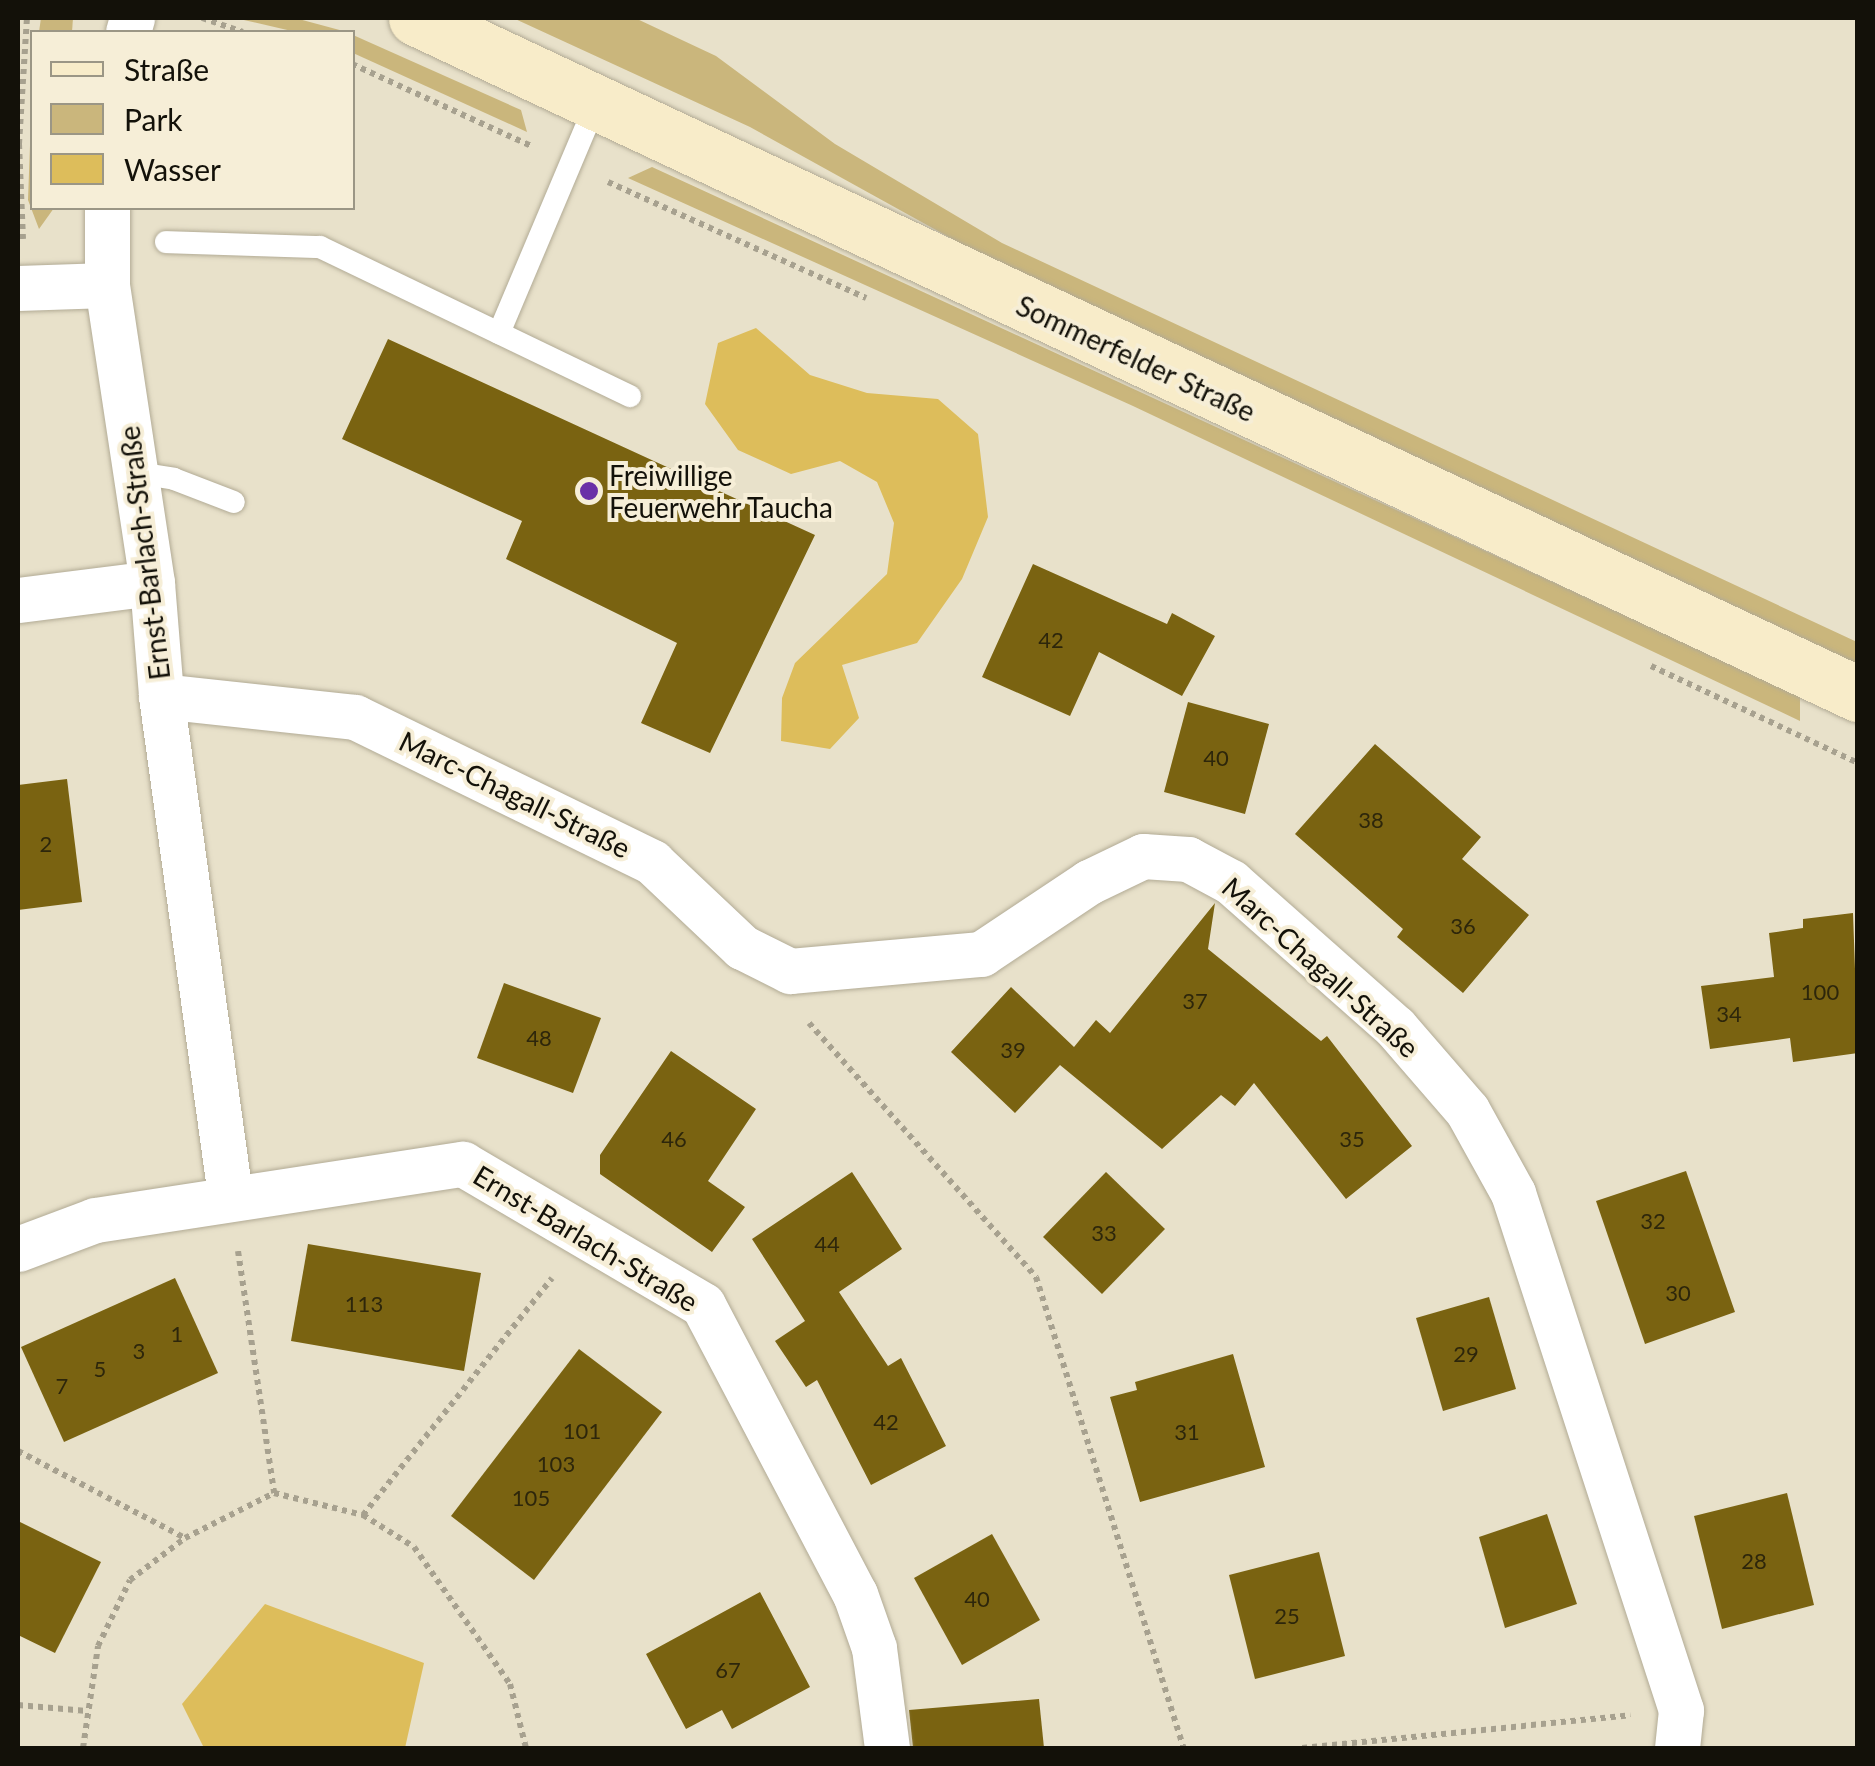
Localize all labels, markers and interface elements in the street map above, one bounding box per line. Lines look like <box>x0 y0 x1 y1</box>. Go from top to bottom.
legend <box>30 30 355 210</box>
text: Straße <box>124 51 209 87</box>
text: Park <box>124 101 183 137</box>
text: Wasser <box>124 151 221 187</box>
street label: Sommerfelder Straße <box>1011 288 1261 428</box>
street label: Ernst-Barlach-Straße <box>112 424 176 682</box>
place label: Freiwillige Feuerwehr Taucha <box>609 458 834 524</box>
marker: Freiwillige Feuerwehr Taucha <box>578 480 600 502</box>
house number: 42 <box>1038 627 1064 653</box>
street label: Marc-Chagall-Straße <box>394 724 636 864</box>
house number: 40 <box>1203 745 1229 771</box>
house number: 38 <box>1358 807 1384 833</box>
house number: 2 <box>40 831 52 857</box>
street label: Marc-Chagall-Straße <box>1216 870 1426 1064</box>
house number: 36 <box>1450 913 1476 939</box>
house number: 100 <box>1801 979 1839 1005</box>
house number: 37 <box>1182 988 1208 1014</box>
house number: 34 <box>1716 1001 1742 1027</box>
house number: 48 <box>526 1025 552 1051</box>
house number: 39 <box>1000 1037 1026 1063</box>
house number: 46 <box>661 1126 687 1152</box>
house number: 35 <box>1339 1126 1365 1152</box>
street label: Ernst-Barlach-Straße <box>468 1158 704 1318</box>
house number: 32 <box>1640 1208 1666 1234</box>
house number: 33 <box>1091 1220 1117 1246</box>
house number: 44 <box>814 1231 840 1257</box>
house number: 30 <box>1665 1280 1691 1306</box>
house number: 113 <box>345 1291 383 1317</box>
house number: 1 <box>171 1321 183 1347</box>
house number: 3 <box>133 1338 145 1364</box>
house number: 29 <box>1453 1341 1479 1367</box>
house number: 5 <box>94 1356 106 1382</box>
house number: 7 <box>56 1373 68 1399</box>
house number: 42 <box>873 1409 899 1435</box>
house number: 101 <box>563 1418 601 1444</box>
house number: 31 <box>1174 1419 1200 1445</box>
house number: 103 <box>537 1451 575 1477</box>
house number: 105 <box>512 1485 550 1511</box>
house number: 28 <box>1741 1548 1767 1574</box>
house number: 40 <box>964 1586 990 1612</box>
house number: 25 <box>1274 1603 1300 1629</box>
house number: 67 <box>715 1657 741 1683</box>

